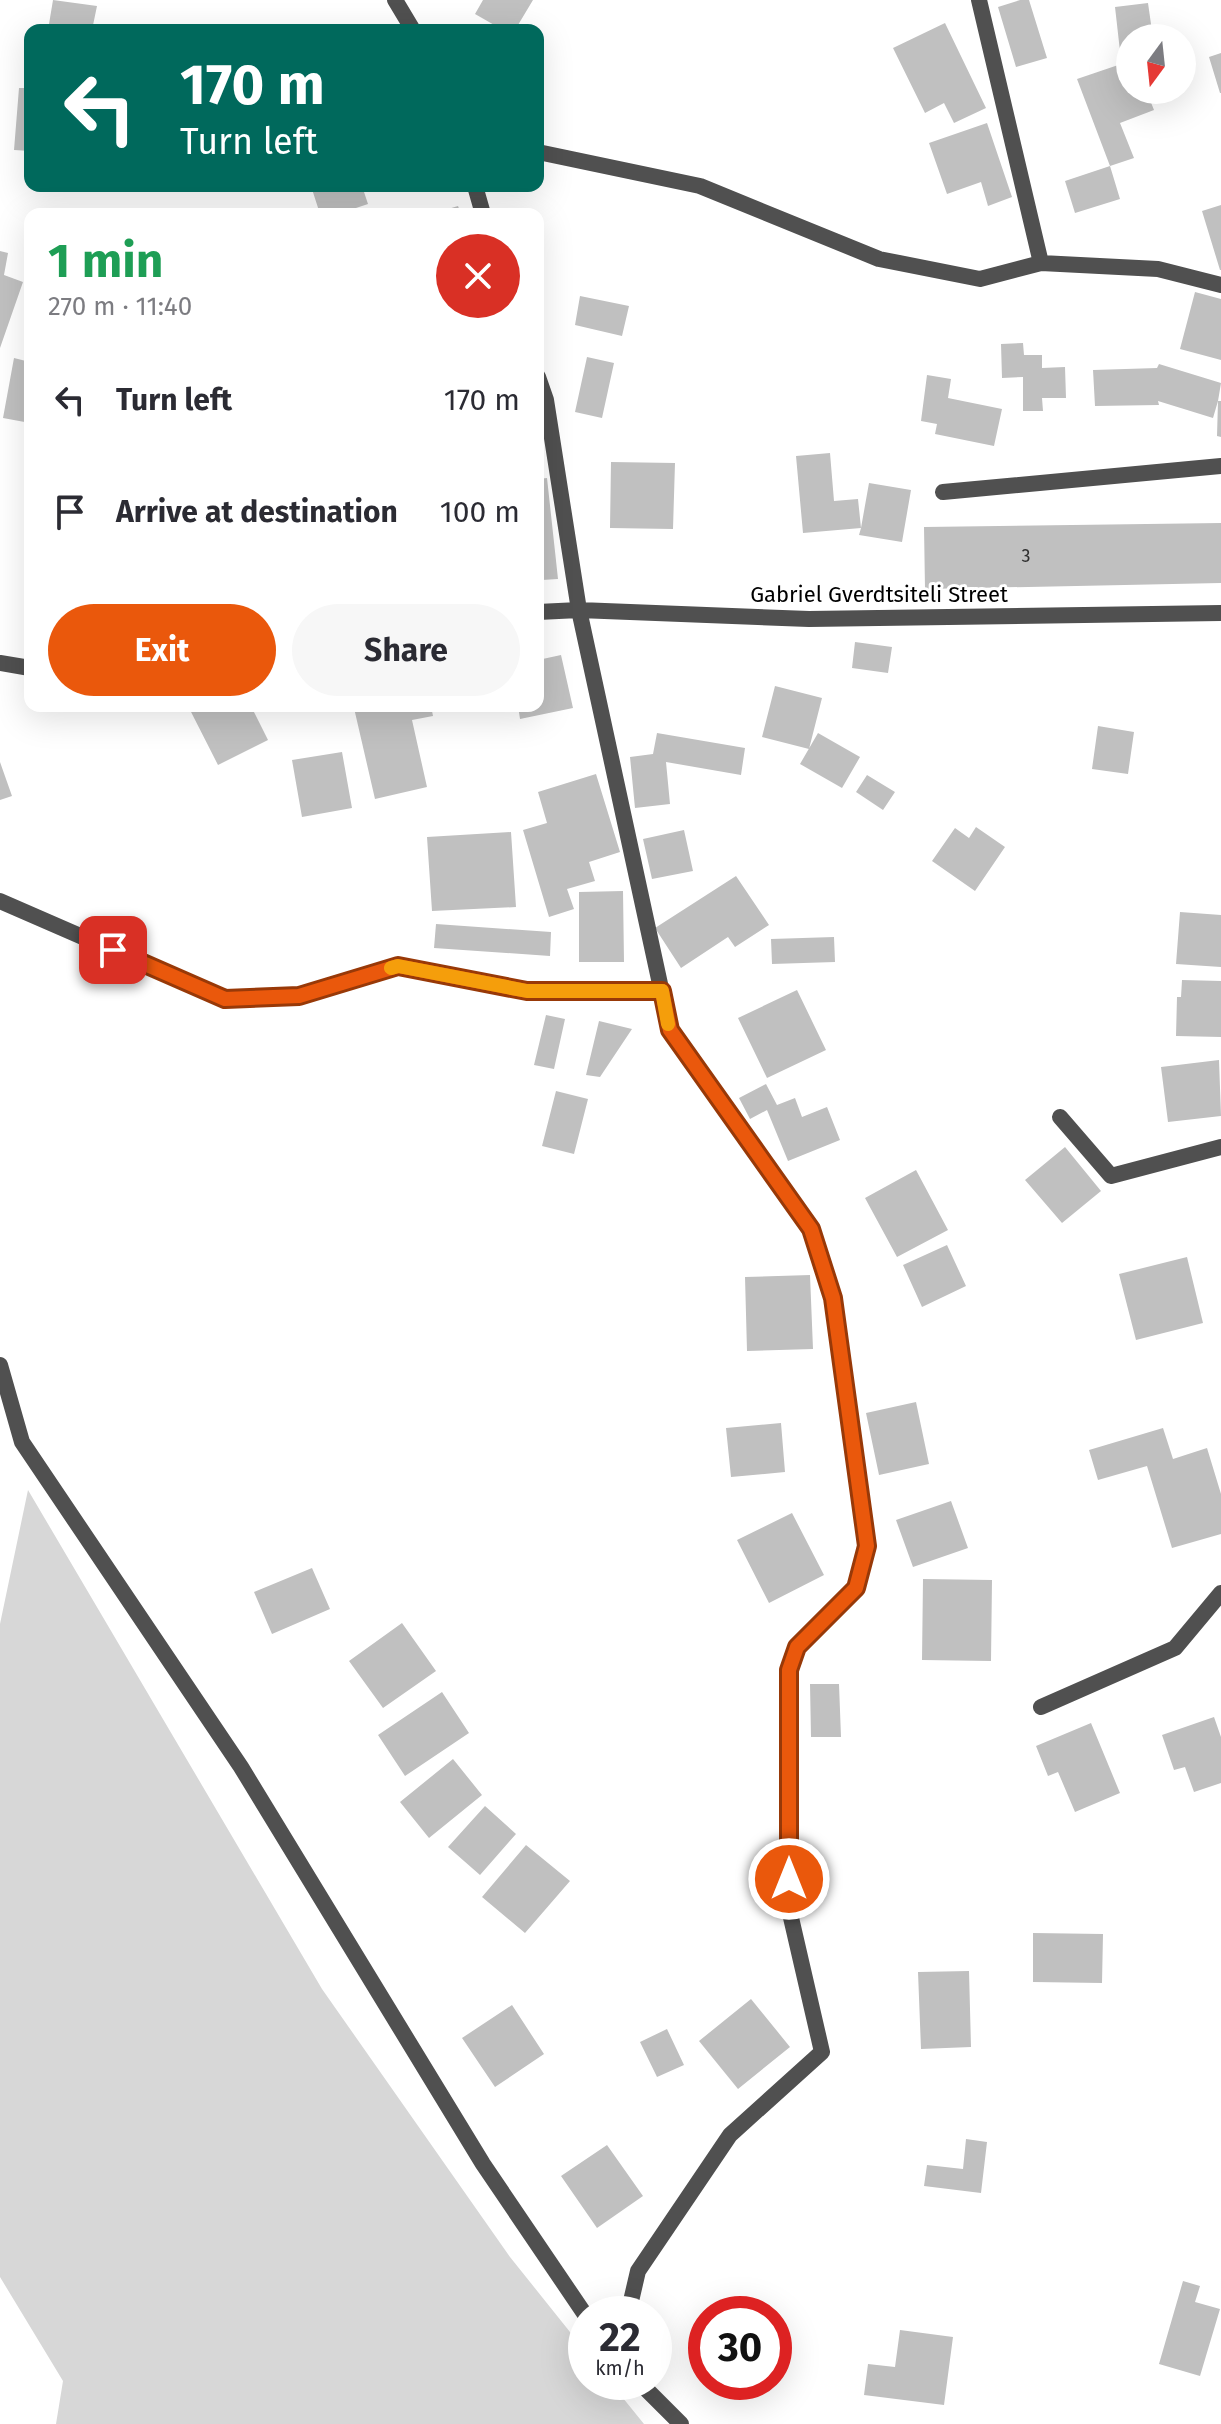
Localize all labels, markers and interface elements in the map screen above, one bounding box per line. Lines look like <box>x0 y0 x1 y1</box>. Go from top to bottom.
north arrow <box>1116 24 1196 104</box>
map controls <box>1116 24 1196 104</box>
text: 170 m <box>180 52 325 119</box>
icon: left <box>48 56 152 160</box>
text: Turn left <box>180 120 318 164</box>
text: 1 min <box>48 232 163 290</box>
button: close <box>436 234 520 318</box>
text: 270 m · 11:40 <box>48 291 192 322</box>
icon: left <box>48 378 92 422</box>
text: Turn left <box>116 382 232 418</box>
text: 170 m <box>444 382 520 418</box>
icon: arrive <box>48 490 92 534</box>
text: Arrive at destination <box>116 494 398 530</box>
text: 100 m <box>440 494 520 530</box>
house number: 3 <box>1022 545 1030 567</box>
street label: Gabriel Gverdtsiteli Street <box>750 581 1008 608</box>
button: Exit <box>48 604 276 696</box>
button: Share <box>292 604 520 696</box>
pin <box>79 916 147 984</box>
icon: arrive <box>91 928 135 972</box>
position arrow <box>747 1837 831 1921</box>
speed limit sign: 30 <box>688 2296 792 2400</box>
text: 22 <box>599 2314 641 2362</box>
text: km/h <box>595 2356 645 2380</box>

